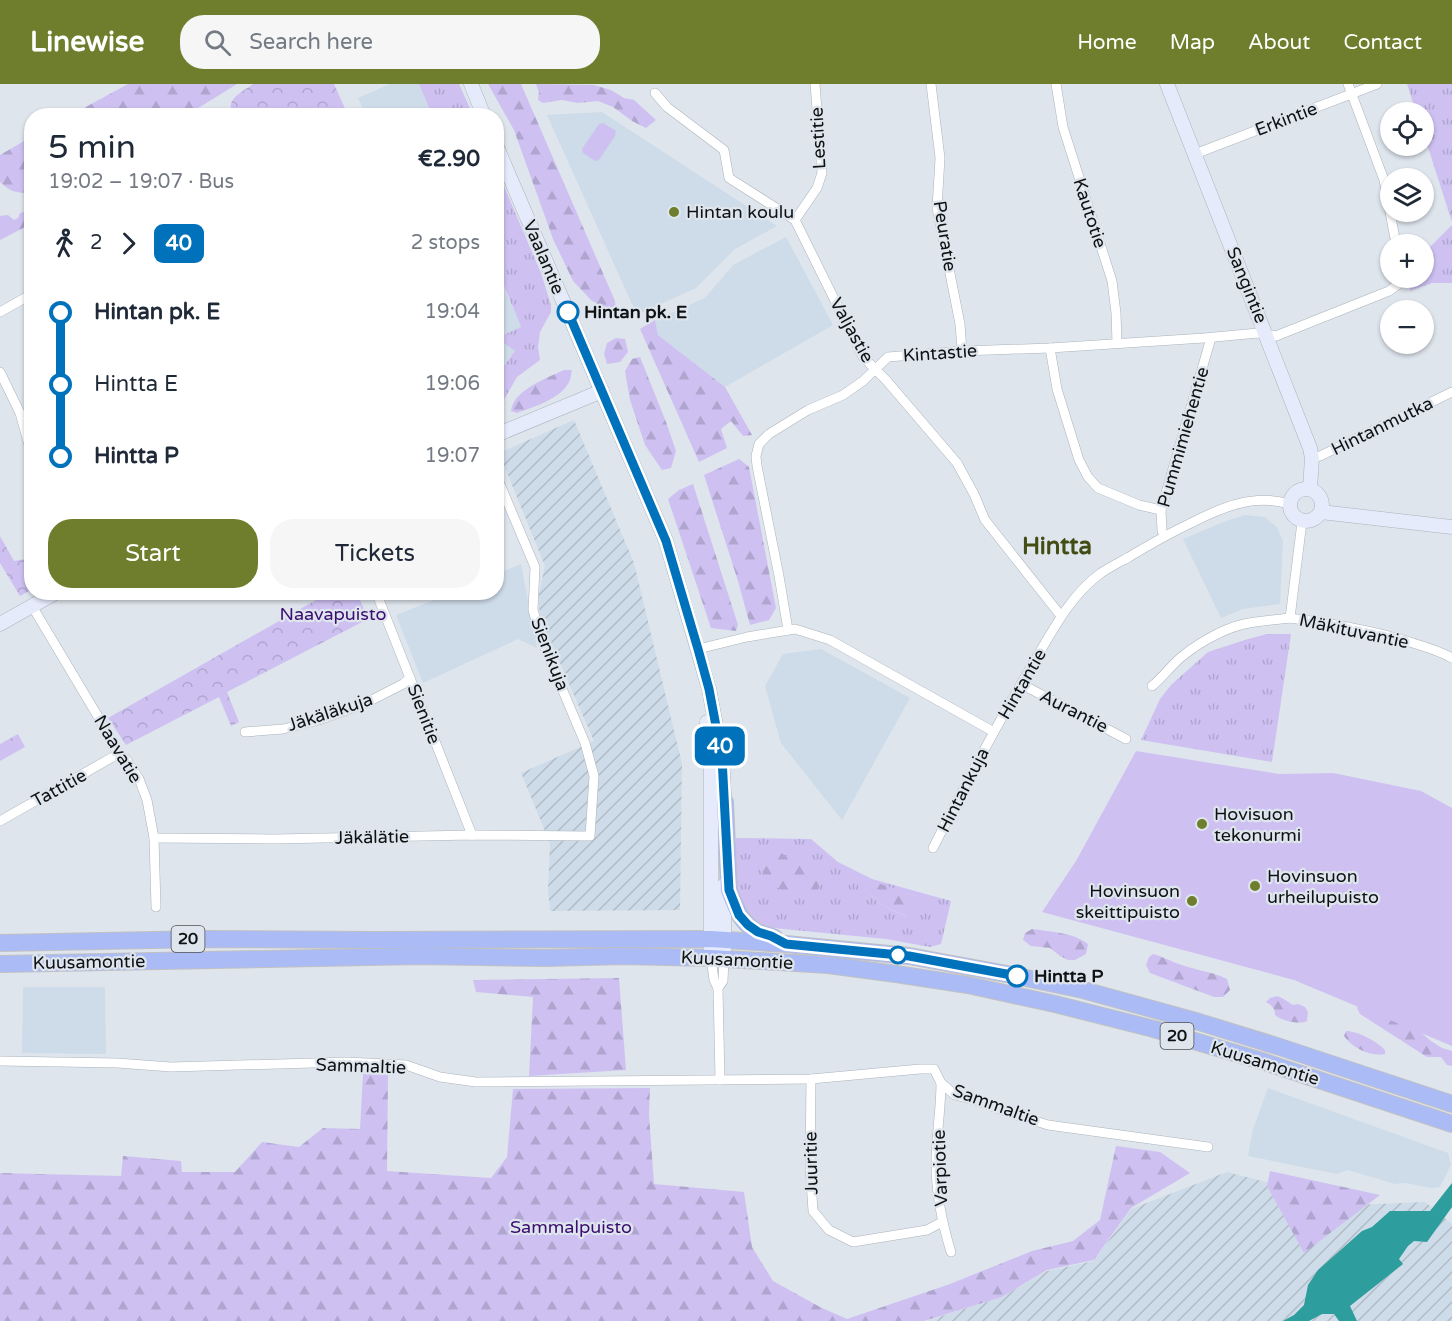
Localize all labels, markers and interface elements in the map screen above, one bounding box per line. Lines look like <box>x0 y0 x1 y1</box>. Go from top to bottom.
search box <box>180 15 600 69</box>
text: Linewise <box>30 25 144 59</box>
icon: search <box>201 26 234 59</box>
text: Search here <box>249 29 373 55</box>
text: Home <box>1077 30 1137 55</box>
text: Map <box>1170 30 1215 55</box>
text: About <box>1248 30 1310 55</box>
text: Contact <box>1343 30 1422 55</box>
street label: Erkintie <box>1252 97 1320 141</box>
map controls <box>1380 102 1434 354</box>
button: locate <box>1380 102 1434 156</box>
street label: Lestitie <box>805 106 831 170</box>
text: 5 min <box>48 128 136 167</box>
text: €2.90 <box>418 146 480 172</box>
button: layers <box>1380 168 1434 222</box>
text: 19:02 – 19:07 · Bus <box>48 170 234 194</box>
street label: Kautotie <box>1068 175 1112 251</box>
street label: Peuratie <box>929 199 961 273</box>
place label: Hintan koulu <box>686 201 794 223</box>
marker: Hintan koulu <box>667 205 681 219</box>
street label: Vaalantie <box>519 217 569 297</box>
icon: walk <box>48 227 81 260</box>
icon: forward <box>112 227 145 260</box>
text: 2 <box>90 231 103 255</box>
text: 40 <box>166 231 192 256</box>
text: 2 stops <box>411 231 480 255</box>
button: + <box>1380 234 1434 288</box>
street label: Sangintie <box>1222 244 1272 326</box>
street label: Valjastie <box>825 294 879 366</box>
text: Hintan pk. E <box>94 299 220 325</box>
text: 19:04 <box>425 300 480 324</box>
button: − <box>1380 300 1434 354</box>
marker: Hintan pk. E <box>557 301 579 323</box>
place label: Hintan pk. E <box>584 301 687 323</box>
street label: Kintastie <box>902 339 978 367</box>
street label: Pummimiehentie <box>1152 364 1214 510</box>
text: Hintta E <box>94 371 178 397</box>
text: 19:06 <box>425 372 480 396</box>
street label: Hintanmutka <box>1327 392 1437 460</box>
text: Hintta P <box>94 443 179 469</box>
text: 19:07 <box>425 444 480 468</box>
button: Start <box>48 519 258 588</box>
button: Tickets <box>270 519 480 588</box>
district label: Hintta <box>1022 532 1092 561</box>
park label: Naavapuisto <box>279 603 387 625</box>
street label: Mäkituvantie <box>1297 609 1411 653</box>
street label: Sienikuja <box>526 614 574 694</box>
street label: Hintantie <box>993 645 1051 723</box>
street label: Sienitie <box>403 681 445 747</box>
street label: Aurantie <box>1036 685 1112 737</box>
street label: Jäkäläkuja <box>285 688 375 736</box>
street label: Naavatie <box>89 711 147 787</box>
line badge: 40 <box>693 726 747 766</box>
text: 40 <box>707 734 733 759</box>
street label: Hintankuja <box>932 744 994 836</box>
street label: Tattitie <box>28 764 90 812</box>
place label: Hovisuon tekonurmi <box>1214 803 1301 846</box>
marker: Hovisuon tekonurmi <box>1195 817 1209 831</box>
street label: Jäkälätie <box>335 825 409 849</box>
place label: Hovinsuon urheilupuisto <box>1267 865 1379 908</box>
marker: Hovinsuon urheilupuisto <box>1248 879 1262 893</box>
place label: Hovinsuon skeittipuisto <box>1076 880 1180 923</box>
marker: Hovinsuon skeittipuisto <box>1185 894 1199 908</box>
road number: 20 <box>172 926 204 952</box>
street label: Kuusamontie <box>680 946 794 974</box>
unlabelled marker <box>889 946 907 964</box>
street label: Kuusamontie <box>33 950 145 974</box>
marker: Hintta P <box>1006 965 1028 987</box>
place label: Hintta P <box>1034 965 1103 987</box>
road number: 20 <box>1160 1023 1194 1049</box>
street label: Kuusamontie <box>1208 1036 1322 1090</box>
street label: Sammaltie <box>315 1053 407 1079</box>
street label: Sammaltie <box>950 1079 1042 1131</box>
street label: Varpiotie <box>928 1129 952 1207</box>
street label: Juuritie <box>799 1131 823 1195</box>
park label: Sammalpuisto <box>510 1216 632 1238</box>

